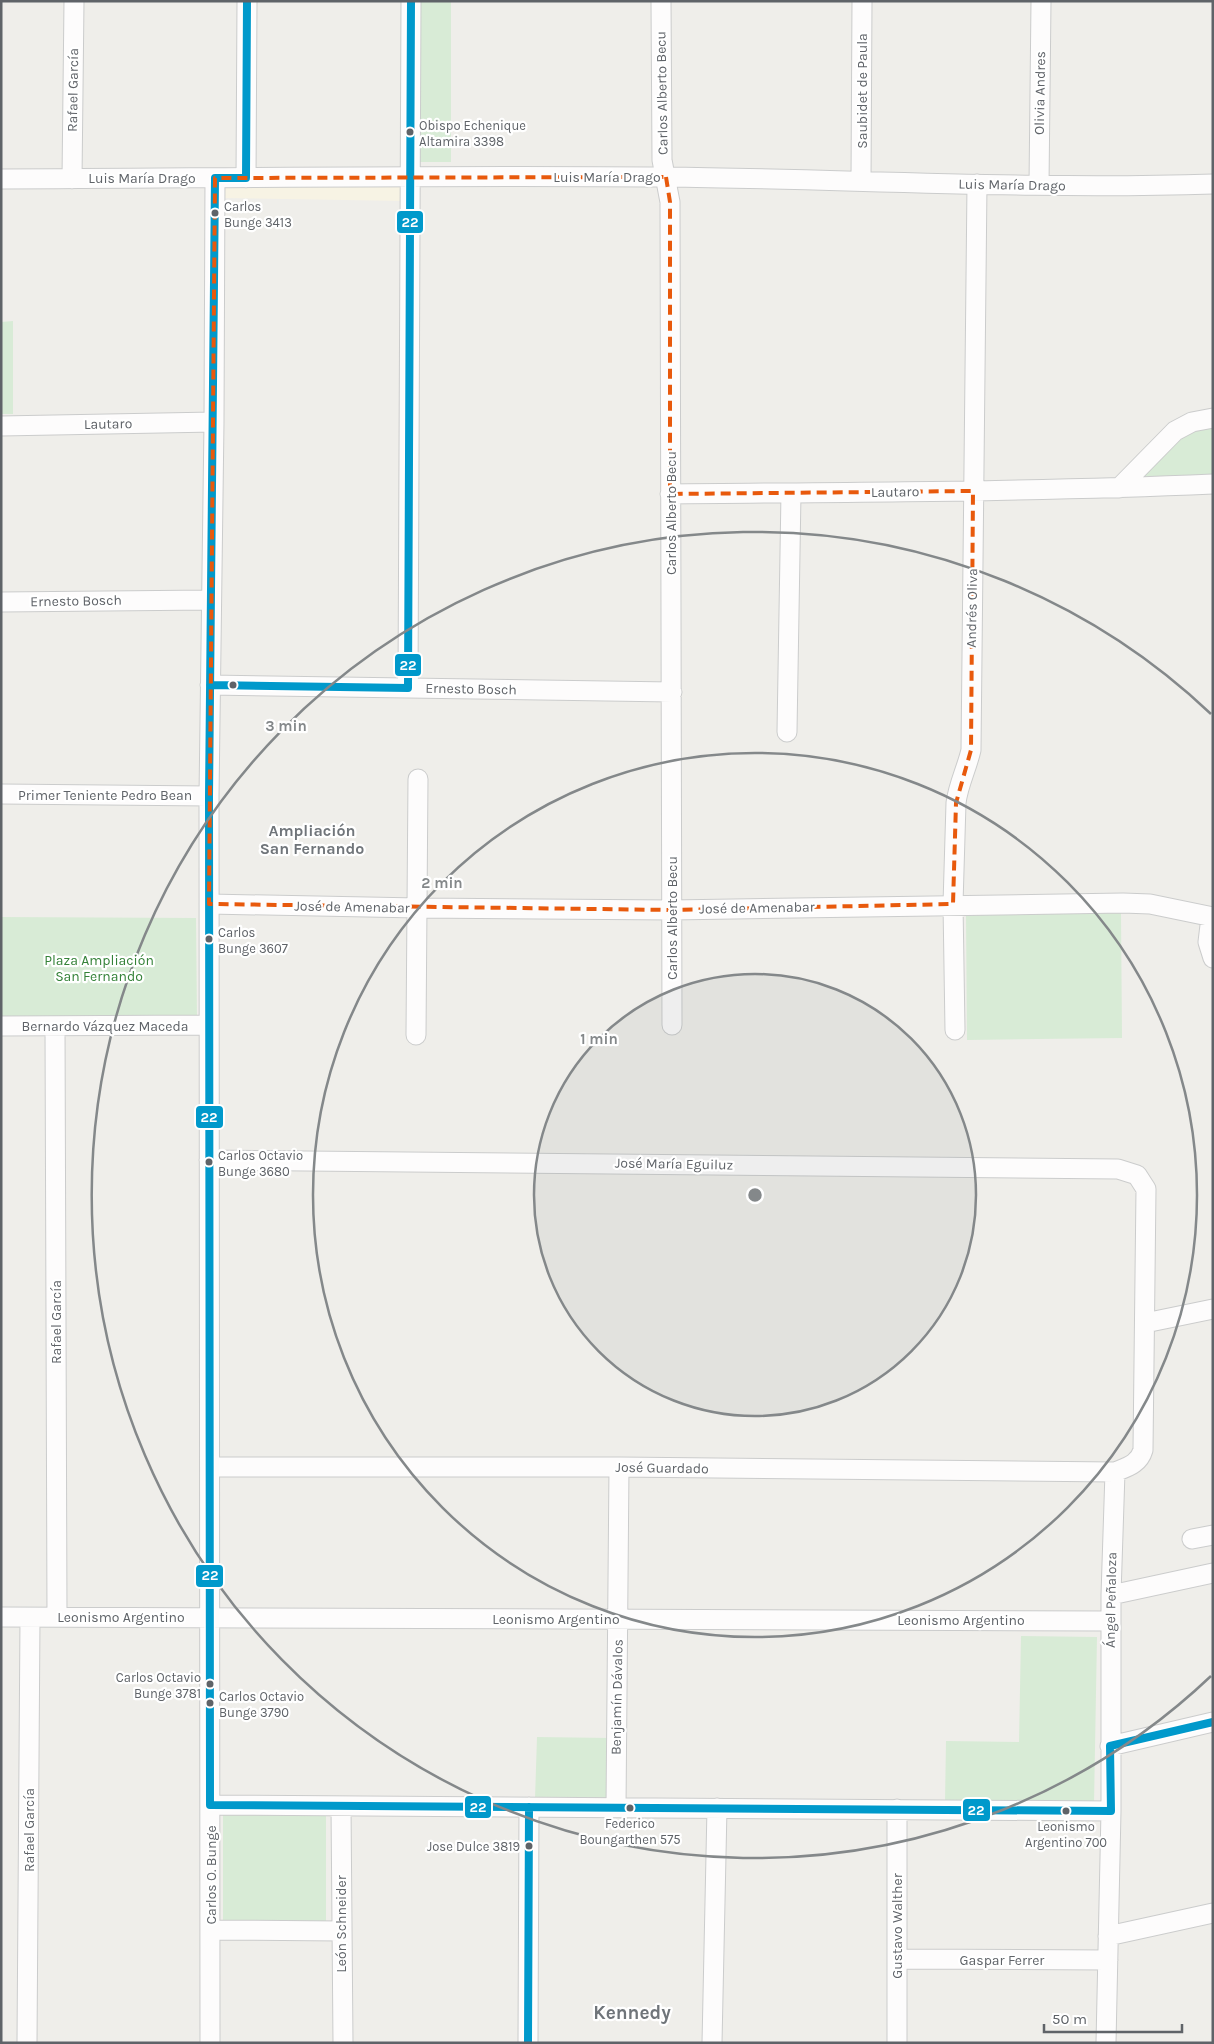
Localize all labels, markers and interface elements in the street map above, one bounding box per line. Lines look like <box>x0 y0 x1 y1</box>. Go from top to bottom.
street label: Carlos Alberto Becu <box>652 31 672 155</box>
street label: Saubidet de Paula <box>854 33 871 149</box>
street label: Rafael García <box>64 48 82 132</box>
street label: Olivia Andres <box>1031 51 1049 135</box>
place label: Obispo Echenique Altamira 3398 <box>419 118 526 149</box>
marker: Obispo Echenique Altamira 3398 <box>405 127 415 137</box>
street label: Luis María Drago <box>553 169 661 186</box>
street label: Luis María Drago <box>88 170 196 187</box>
street label: Luis María Drago <box>958 176 1066 194</box>
place label: Carlos Bunge 3413 <box>224 199 292 230</box>
marker: Carlos Bunge 3413 <box>210 208 220 218</box>
line badge: 22 <box>396 210 424 234</box>
text: 22 <box>402 214 418 231</box>
street label: Lautaro <box>84 415 132 433</box>
street label: Carlos Alberto Becu <box>663 451 680 575</box>
street label: Lautaro <box>871 483 919 501</box>
street label: Andrés Oliva <box>963 568 981 648</box>
street label: Ernesto Bosch <box>30 592 122 610</box>
line badge: 22 <box>394 653 422 677</box>
text: 22 <box>400 657 416 674</box>
unlabelled marker <box>228 680 238 690</box>
street label: Ernesto Bosch <box>425 680 517 698</box>
text: 3 min <box>265 717 307 735</box>
street label: Primer Teniente Pedro Bean <box>18 787 192 804</box>
district label: Ampliación San Fernando <box>260 821 364 858</box>
street label: Carlos Alberto Becu <box>664 856 681 980</box>
text: 2 min <box>421 874 463 892</box>
street label: José de Amenabar <box>294 897 411 917</box>
street label: José de Amenabar <box>699 898 816 918</box>
place label: Carlos Bunge 3607 <box>218 925 288 956</box>
marker: Carlos Bunge 3607 <box>204 934 214 944</box>
park label: Plaza Ampliación San Fernando <box>44 952 154 985</box>
street label: Bernardo Vázquez Maceda <box>21 1018 189 1035</box>
text: 1 min <box>580 1030 618 1048</box>
line badge: 22 <box>195 1105 224 1129</box>
text: 22 <box>201 1109 217 1126</box>
place label: Carlos Octavio Bunge 3680 <box>218 1148 303 1179</box>
street label: José María Eguiluz <box>615 1154 733 1174</box>
marker: Carlos Octavio Bunge 3680 <box>204 1157 214 1167</box>
centre of rings <box>746 1186 764 1204</box>
street label: Rafael García <box>48 1280 65 1364</box>
street label: José Guardado <box>615 1459 709 1477</box>
street label: Ángel Peñaloza <box>1101 1552 1120 1648</box>
line badge: 22 <box>195 1564 224 1588</box>
text: 22 <box>202 1567 218 1584</box>
street label: Leonismo Argentino <box>57 1609 185 1626</box>
street label: Leonismo Argentino <box>492 1611 620 1628</box>
street label: Leonismo Argentino <box>897 1612 1025 1629</box>
street label: Benjamín Dávalos <box>607 1639 627 1755</box>
place label: Carlos Octavio Bunge 3781 <box>116 1670 201 1701</box>
marker: Carlos Octavio Bunge 3781 <box>205 1679 215 1689</box>
place label: Carlos Octavio Bunge 3790 <box>219 1689 304 1720</box>
marker: Carlos Octavio Bunge 3790 <box>205 1698 215 1708</box>
street label: Rafael García <box>21 1788 38 1872</box>
line badge: 22 <box>464 1795 492 1819</box>
line badge: 22 <box>962 1798 991 1822</box>
text: 22 <box>470 1799 486 1816</box>
text: 22 <box>968 1802 984 1819</box>
marker: Federico Boungarthen 575 <box>625 1803 635 1813</box>
marker: Leonismo Argentino 700 <box>1061 1806 1071 1816</box>
place label: Federico Boungarthen 575 <box>579 1816 681 1847</box>
place label: Leonismo Argentino 700 <box>1025 1819 1107 1850</box>
street label: Carlos O. Bunge <box>203 1825 220 1925</box>
place label: Jose Dulce 3819 <box>427 1839 520 1854</box>
marker: Jose Dulce 3819 <box>524 1841 534 1851</box>
street label: Gustavo Walther <box>889 1872 906 1979</box>
street label: León Schneider <box>333 1874 350 1973</box>
street label: Gaspar Ferrer <box>960 1952 1045 1969</box>
district label: Kennedy <box>593 2002 671 2024</box>
scale bar <box>1044 2002 1182 2034</box>
text: 50 m <box>1052 2010 1087 2028</box>

